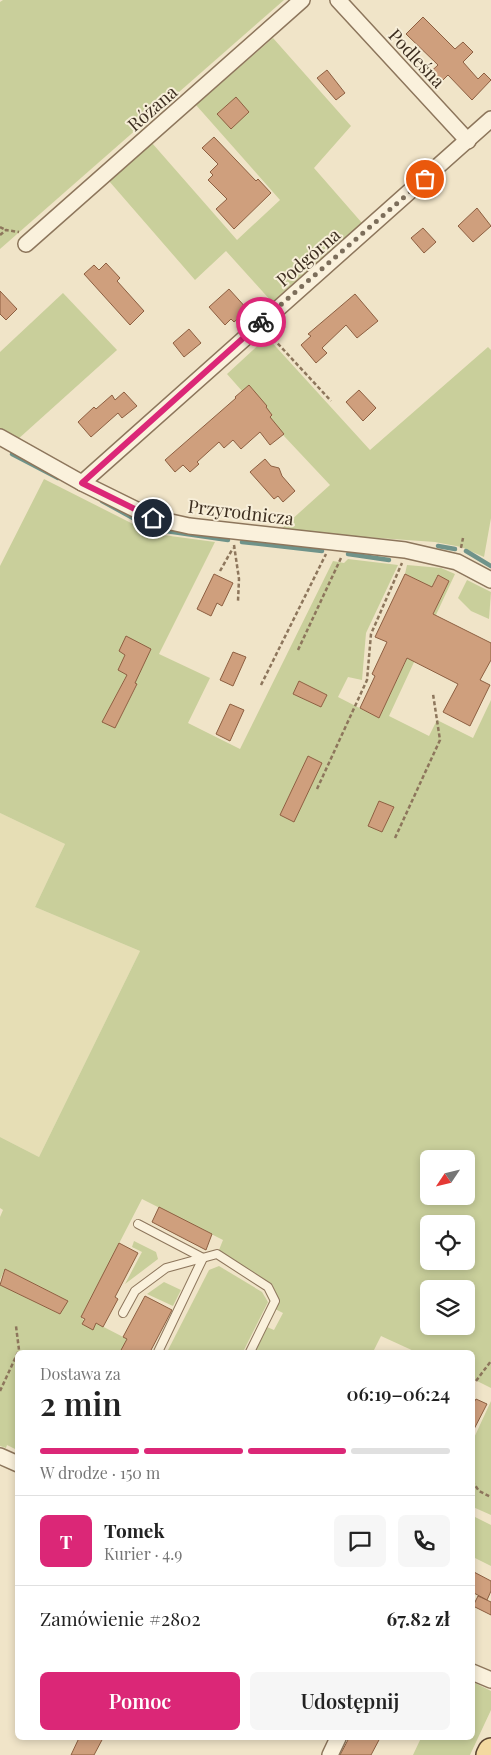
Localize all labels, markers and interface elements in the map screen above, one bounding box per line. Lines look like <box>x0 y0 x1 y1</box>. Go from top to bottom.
street label: Podleśna <box>384 23 451 93</box>
street label: Różana <box>122 80 182 136</box>
pin <box>404 158 446 200</box>
icon: bag <box>411 165 439 193</box>
street label: Podgórna <box>271 222 345 291</box>
courier <box>236 297 286 347</box>
icon: bike <box>247 308 275 336</box>
street label: Przyrodnicza <box>187 494 295 530</box>
pin <box>132 497 174 539</box>
icon: home <box>139 504 167 532</box>
north arrow <box>420 1150 475 1205</box>
map controls <box>420 1150 475 1335</box>
button: locate <box>420 1215 475 1270</box>
button: layers <box>420 1280 475 1335</box>
text: Dostawa za <box>40 1363 121 1384</box>
text: 06:19–06:24 <box>346 1380 450 1406</box>
text: 2 min <box>40 1381 122 1424</box>
text: W drodze · 150 m <box>40 1462 160 1483</box>
button: chat <box>334 1515 386 1567</box>
button: phone <box>398 1515 450 1567</box>
text: Tomek <box>104 1517 165 1543</box>
text: T <box>60 1528 72 1554</box>
text: Kurier · 4.9 <box>104 1543 182 1564</box>
text: Zamówienie #2802 <box>40 1605 201 1631</box>
text: 67.82 zł <box>387 1605 450 1631</box>
button: Pomoc <box>40 1672 240 1730</box>
button: Udostępnij <box>250 1672 450 1730</box>

